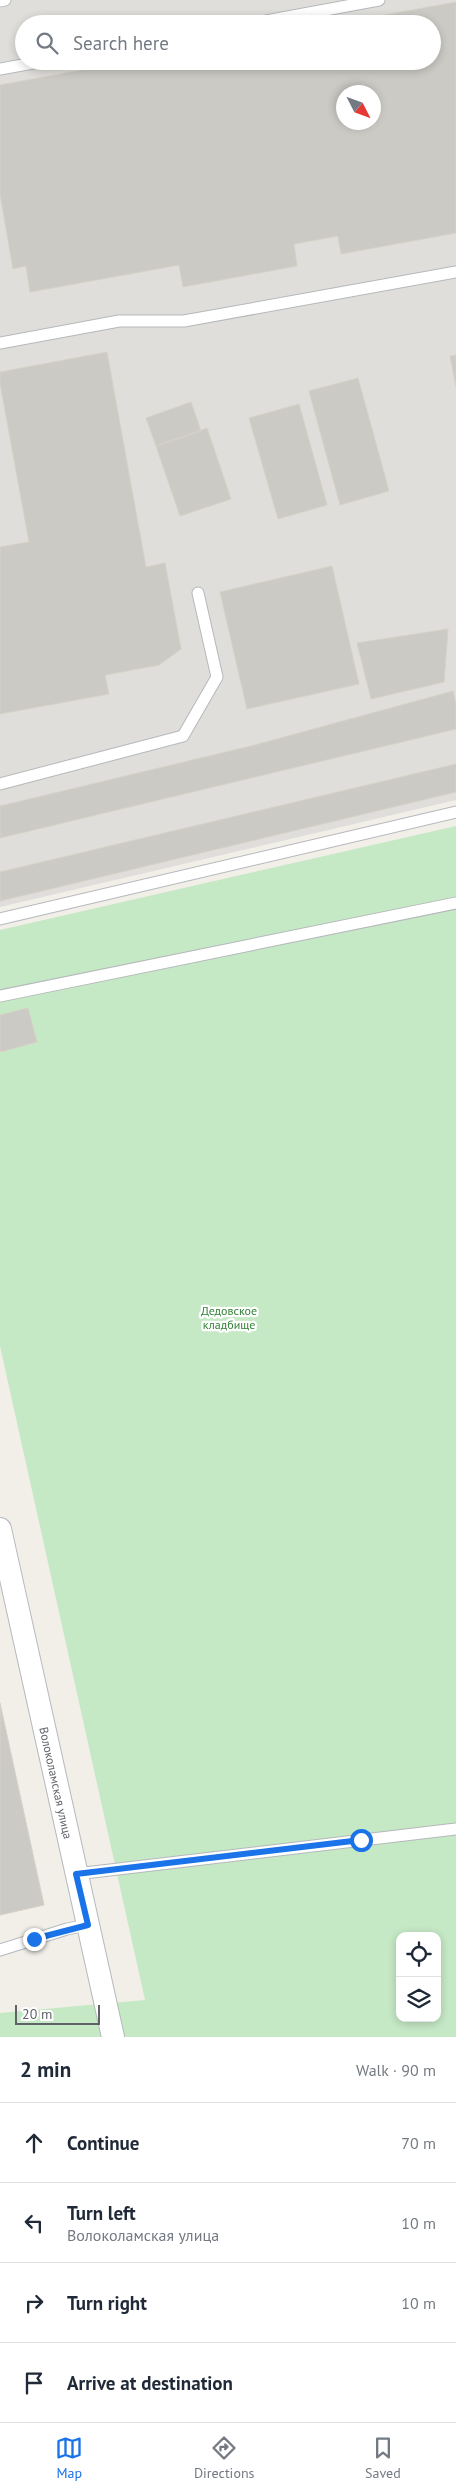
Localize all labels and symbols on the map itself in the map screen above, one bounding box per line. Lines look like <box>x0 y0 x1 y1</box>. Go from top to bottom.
north arrow <box>336 85 381 130</box>
park label: Дедовское кладбище <box>201 1303 257 1332</box>
street label: Волоколамская улица <box>37 1725 76 1840</box>
route start <box>350 1829 373 1852</box>
route end <box>23 1928 46 1951</box>
scale bar <box>15 2002 100 2025</box>

